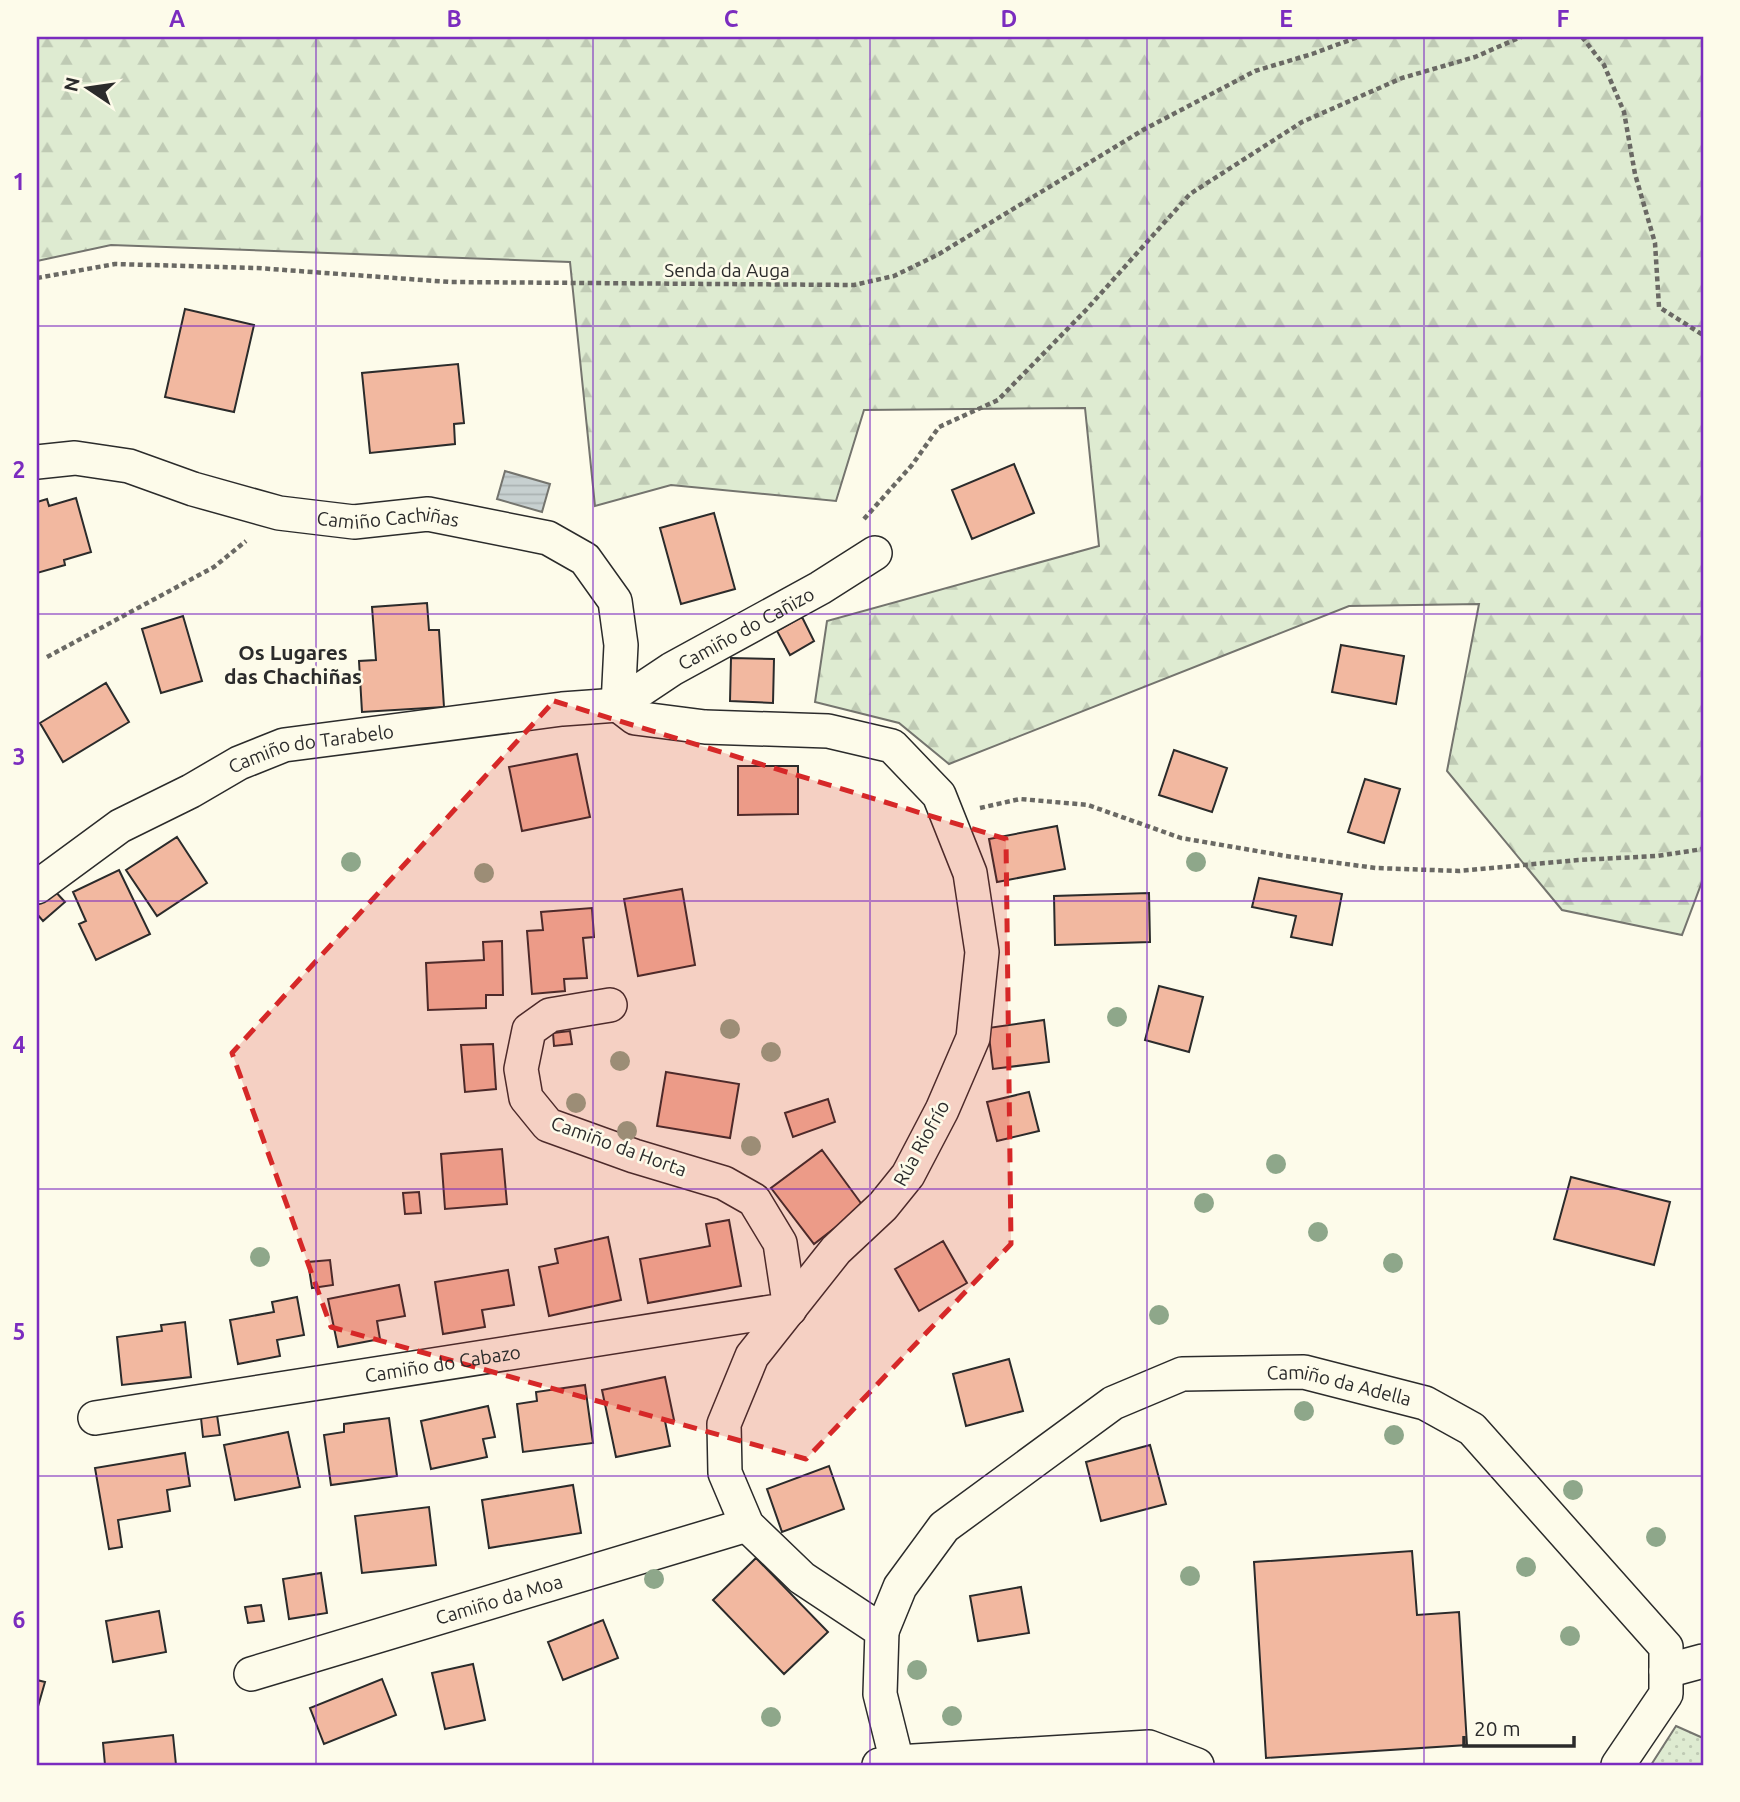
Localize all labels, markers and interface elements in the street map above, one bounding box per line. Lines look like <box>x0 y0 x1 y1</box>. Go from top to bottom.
text: A <box>169 6 185 31</box>
text: B <box>446 6 462 31</box>
text: C <box>724 6 739 31</box>
text: D <box>1001 6 1017 31</box>
text: E <box>1279 6 1293 31</box>
text: F <box>1557 6 1570 31</box>
north arrow <box>52 52 122 122</box>
text: N <box>59 75 84 94</box>
text: 1 <box>13 169 25 194</box>
street label: Senda da Auga <box>664 259 790 281</box>
text: 2 <box>13 457 25 482</box>
street label: Camiño Cachiñas <box>316 503 461 533</box>
street label: Camiño do Cañizo <box>674 582 818 675</box>
district label: Os Lugares das Chachiñas <box>224 640 362 688</box>
street label: Camiño do Tarabelo <box>224 720 395 778</box>
text: 3 <box>13 744 25 769</box>
text: 4 <box>13 1032 26 1057</box>
street label: Rúa Riofrío <box>888 1096 954 1190</box>
street label: Camiño da Horta <box>548 1111 690 1181</box>
text: 5 <box>13 1319 25 1344</box>
street label: Camiño do Cabazo <box>363 1340 522 1387</box>
street label: Camiño da Adella <box>1266 1361 1414 1410</box>
street label: Camiño da Moa <box>433 1570 565 1629</box>
text: 6 <box>13 1607 26 1632</box>
scale bar <box>1464 1704 1574 1748</box>
text: 20 m <box>1474 1716 1521 1740</box>

